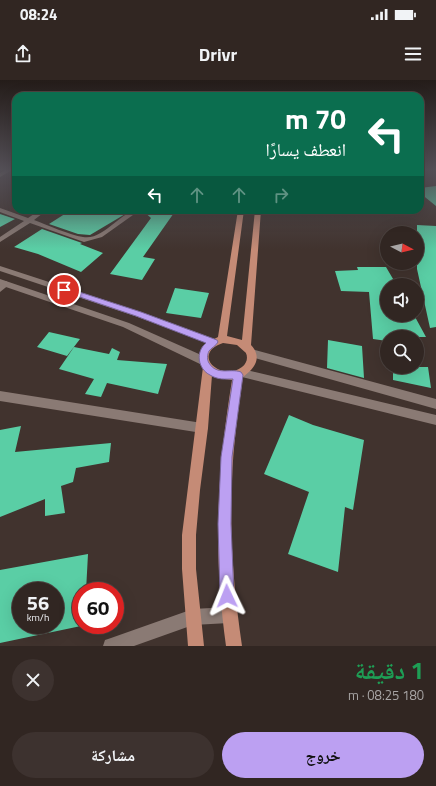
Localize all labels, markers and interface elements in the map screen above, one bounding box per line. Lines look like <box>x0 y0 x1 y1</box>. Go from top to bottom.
text: 08:24 <box>20 3 57 26</box>
text: Drivr <box>199 41 237 68</box>
icon: share <box>12 43 34 65</box>
icon: menu <box>402 43 424 65</box>
text: 70 m <box>285 97 346 140</box>
icon: left <box>360 108 412 160</box>
text: انعطف يسارًا <box>265 136 346 163</box>
icon: left <box>144 184 166 206</box>
icon: ahead <box>186 184 208 206</box>
icon: ahead <box>228 184 250 206</box>
icon: right <box>270 184 292 206</box>
north arrow <box>380 226 424 270</box>
map controls <box>380 226 424 374</box>
pin <box>47 273 81 307</box>
button: sound <box>380 278 424 322</box>
icon: arrive <box>53 279 75 301</box>
button: search <box>380 330 424 374</box>
position arrow <box>206 575 248 617</box>
speed limit sign: 60 <box>72 582 124 634</box>
text: 56 <box>27 587 49 618</box>
text: km/h <box>27 610 49 625</box>
text: 1 دقيقة <box>355 652 424 688</box>
button: close <box>12 659 54 701</box>
text: 180 m · 08:25 <box>348 685 424 705</box>
button: مشاركة <box>12 732 214 778</box>
button: خروج <box>222 732 424 778</box>

